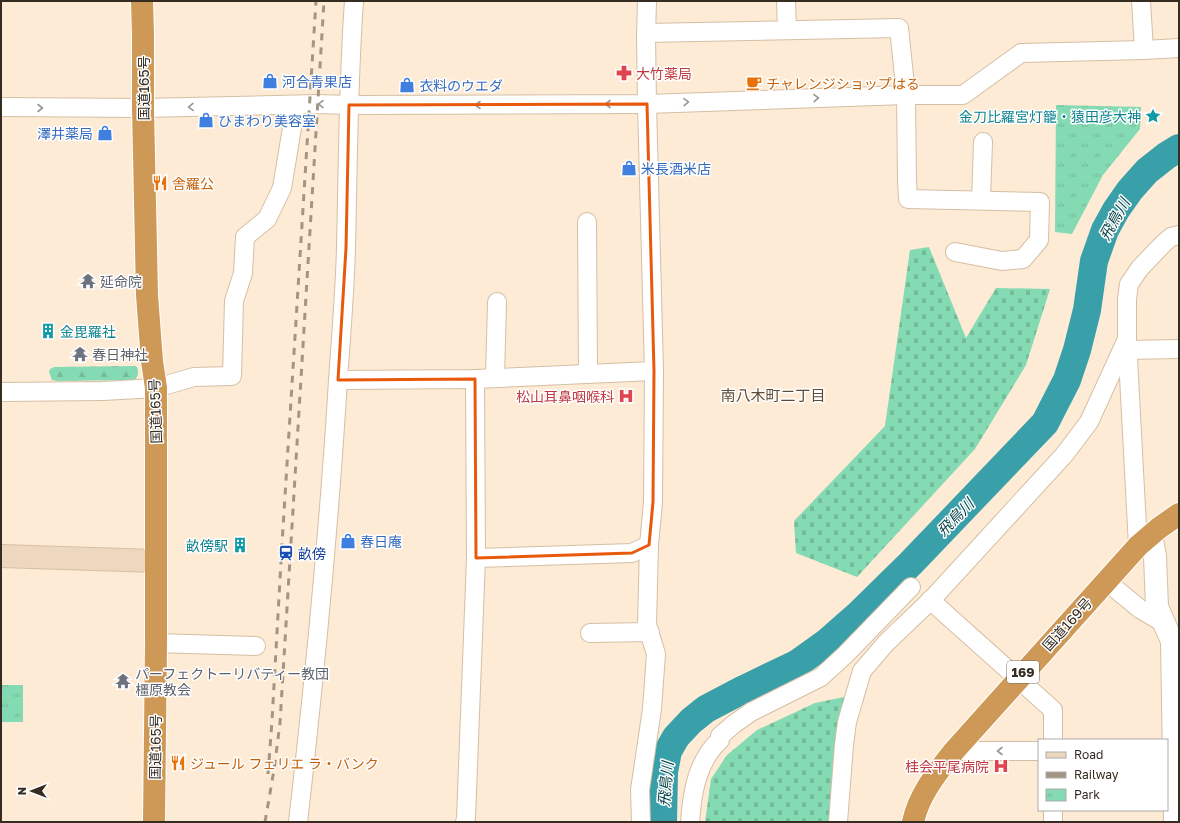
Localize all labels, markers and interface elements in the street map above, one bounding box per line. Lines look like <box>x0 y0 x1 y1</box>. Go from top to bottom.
street label: 国道165号 <box>135 55 152 121</box>
pharmacy icon: 大竹薬局 <box>615 64 633 82</box>
place label: 大竹薬局 <box>636 65 692 82</box>
shop icon: 河合青果店 <box>261 72 279 90</box>
place label: 河合青果店 <box>282 73 352 90</box>
cafe icon: チャレンジショップはる <box>745 74 763 92</box>
place label: チャレンジショップはる <box>766 75 920 92</box>
shop icon: 衣料のウエダ <box>398 76 416 94</box>
place label: 衣料のウエダ <box>419 77 503 94</box>
one-way arrow <box>813 94 819 102</box>
one-way arrow <box>683 98 689 107</box>
one-way arrow <box>318 100 324 108</box>
one-way arrow <box>605 100 611 108</box>
one-way arrow <box>475 101 481 109</box>
one-way arrow <box>188 103 194 111</box>
one-way arrow <box>37 104 43 112</box>
place icon: 金刀比羅宮灯籠・猿田彦大神 <box>1144 107 1162 125</box>
place label: 金刀比羅宮灯籠・猿田彦大神 <box>959 108 1141 125</box>
shop icon: ひまわり美容室 <box>197 111 215 129</box>
place label: ひまわり美容室 <box>218 112 316 129</box>
shop icon: 澤井薬局 <box>96 124 114 142</box>
place label: 澤井薬局 <box>37 125 93 142</box>
shop icon: 米長酒米店 <box>620 159 638 177</box>
place label: 米長酒米店 <box>641 160 711 177</box>
restaurant icon: 舎羅公 <box>151 174 169 192</box>
place label: 舎羅公 <box>172 175 214 192</box>
water label: 飛鳥川 <box>1095 193 1134 243</box>
temple icon: 延命院 <box>79 272 97 290</box>
place label: 延命院 <box>100 273 142 290</box>
building icon: 金毘羅社 <box>39 322 57 340</box>
place label: 金毘羅社 <box>60 323 116 340</box>
temple icon: 春日神社 <box>71 345 89 363</box>
place label: 春日神社 <box>92 346 148 363</box>
street label: 国道165号 <box>145 378 165 444</box>
district label: 南八木町二丁目 <box>720 386 826 404</box>
hospital icon: 松山耳鼻咽喉科 <box>617 387 635 405</box>
place label: 松山耳鼻咽喉科 <box>516 388 614 405</box>
water label: 飛鳥川 <box>933 493 978 539</box>
shop icon: 春日庵 <box>339 532 357 550</box>
place label: 春日庵 <box>360 533 402 550</box>
building icon: 畝傍駅 <box>231 536 249 554</box>
place label: 畝傍駅 <box>186 537 228 554</box>
station icon: 畝傍 <box>277 544 295 562</box>
place label: 畝傍 <box>298 545 326 562</box>
street label: 国道169号 <box>1039 594 1095 654</box>
road number: 169 <box>1007 661 1039 683</box>
place label: パーフェクトーリバティー教団 橿原教会 <box>135 665 329 698</box>
temple icon: パーフェクトーリバティー教団 橿原教会 <box>114 672 132 690</box>
street label: 国道165号 <box>146 714 164 780</box>
legend <box>1038 739 1168 811</box>
one-way arrow <box>997 747 1003 755</box>
text: Road <box>1074 747 1103 762</box>
restaurant icon: ジュール フェリエ ラ・バンク <box>169 754 187 772</box>
place label: ジュール フェリエ ラ・バンク <box>190 755 379 772</box>
hospital icon: 桂会平尾病院 <box>992 757 1010 775</box>
place label: 桂会平尾病院 <box>905 758 989 775</box>
water label: 飛鳥川 <box>654 759 676 807</box>
text: Railway <box>1074 767 1119 782</box>
north arrow <box>12 771 52 811</box>
text: N <box>15 787 28 795</box>
text: Park <box>1074 787 1100 802</box>

